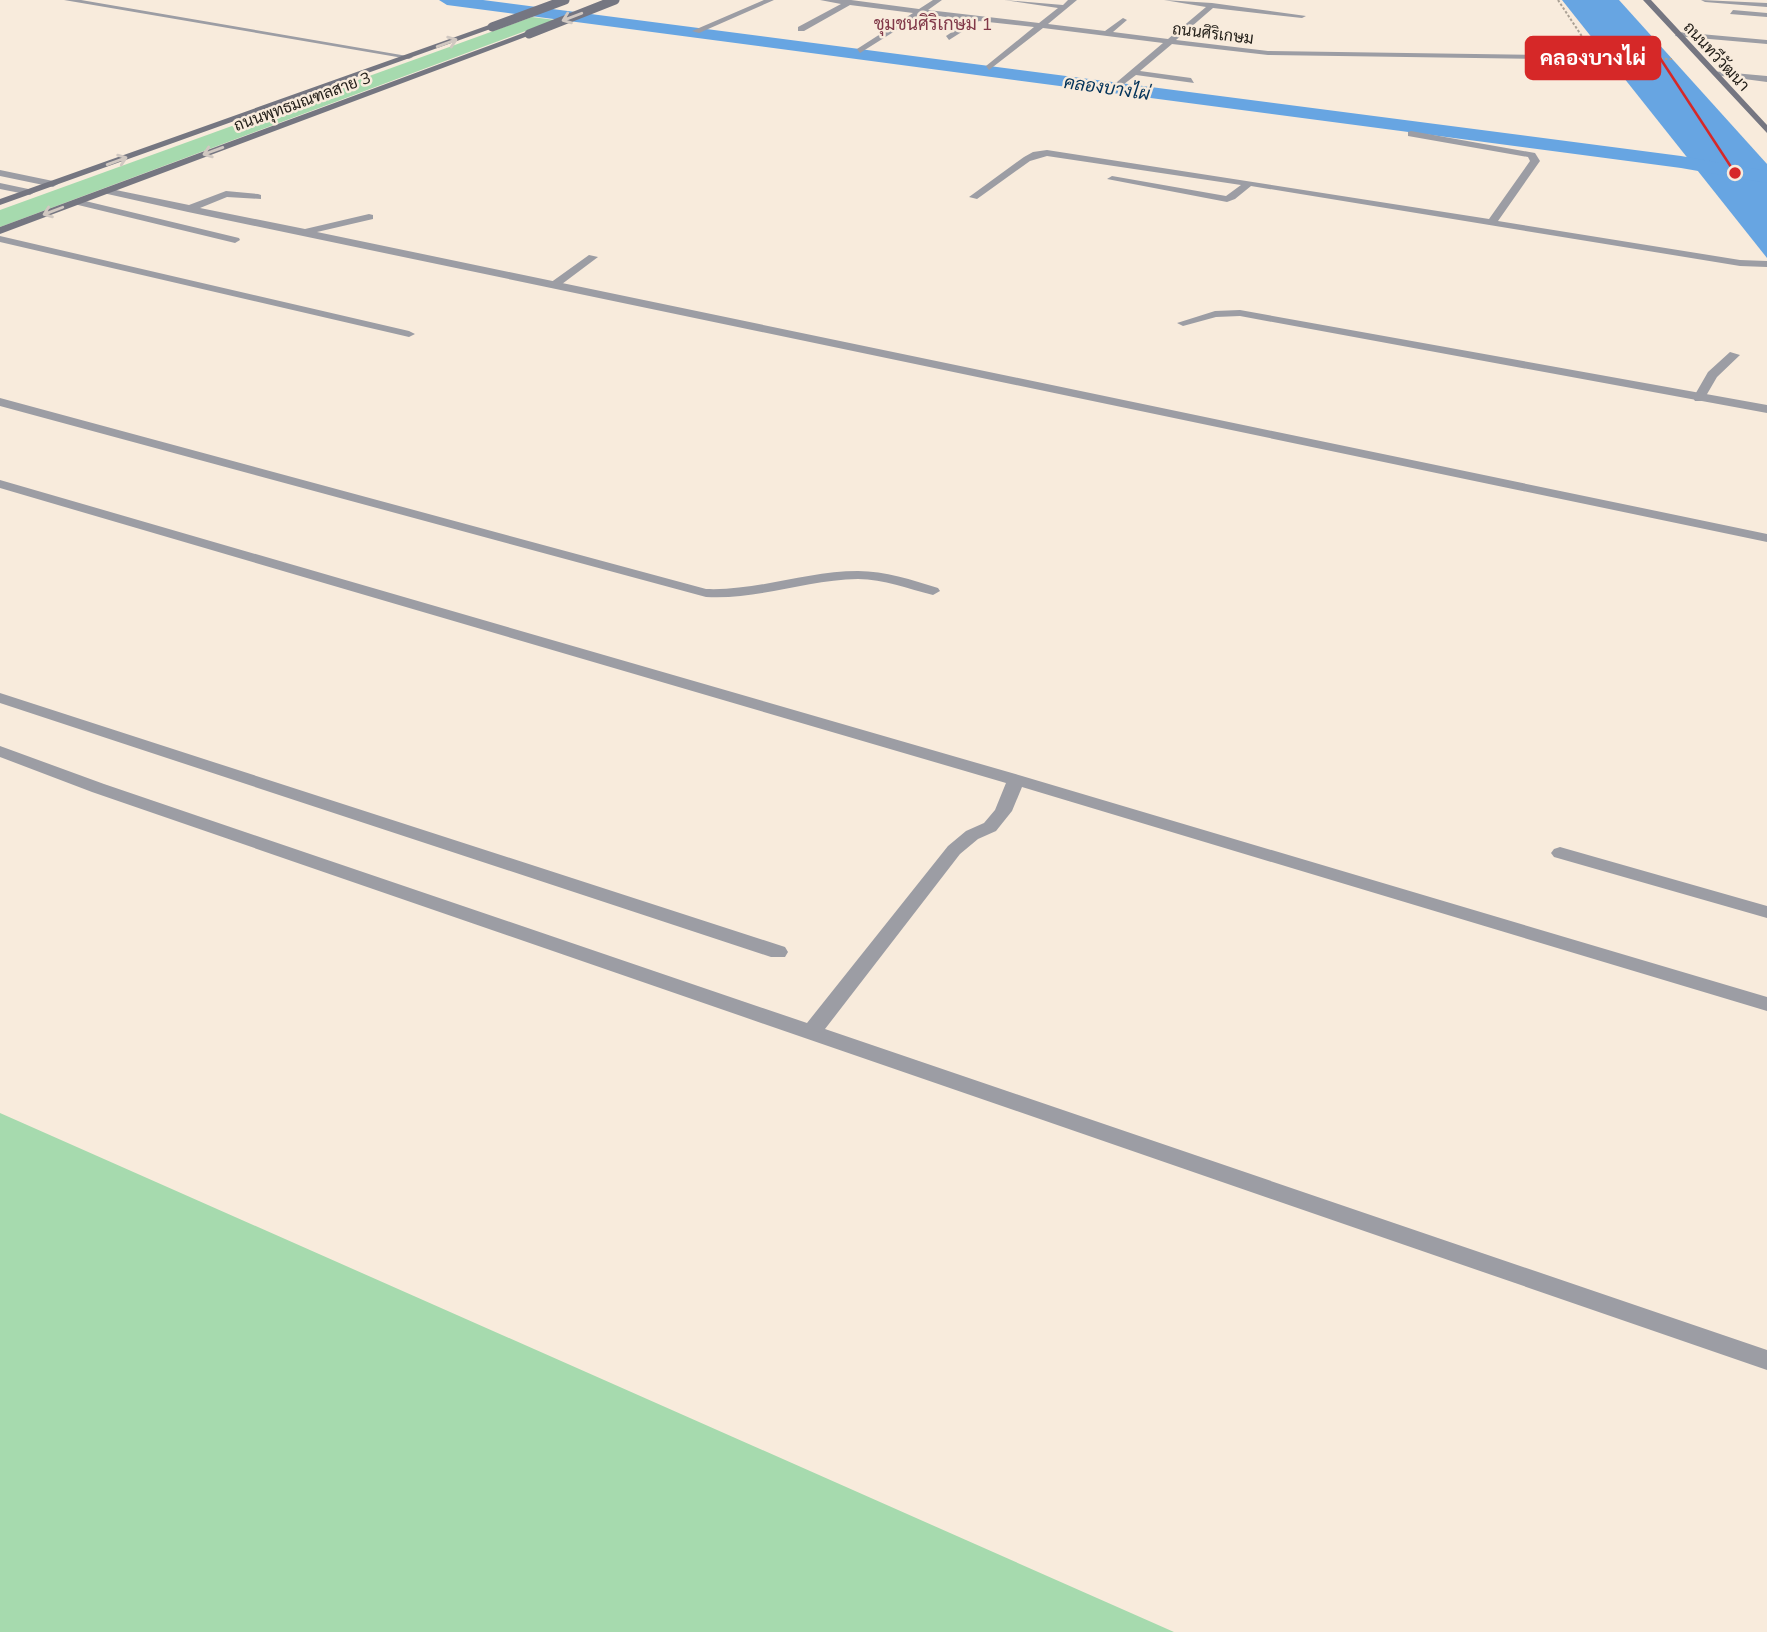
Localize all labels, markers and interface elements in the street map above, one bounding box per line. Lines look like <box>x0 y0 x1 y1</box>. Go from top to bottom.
one-way arrow <box>562 11 584 24</box>
district label: ชุมชนศิริเกษม 1 <box>874 12 992 36</box>
street label: ถนนทวีวัฒนา <box>1680 16 1755 95</box>
street label: ถนนศิริเกษม <box>1171 18 1255 48</box>
one-way arrow <box>436 36 458 49</box>
callout: คลองบางไผ่ <box>1526 37 1660 79</box>
text: คลองบางไผ่ <box>1540 44 1646 70</box>
street label: ถนนพุทธมณฑลสาย 3 <box>231 67 374 137</box>
water label: คลองบางไผ่ <box>1063 69 1153 105</box>
one-way arrow <box>202 146 224 159</box>
one-way arrow <box>106 154 128 166</box>
one-way arrow <box>43 206 65 218</box>

